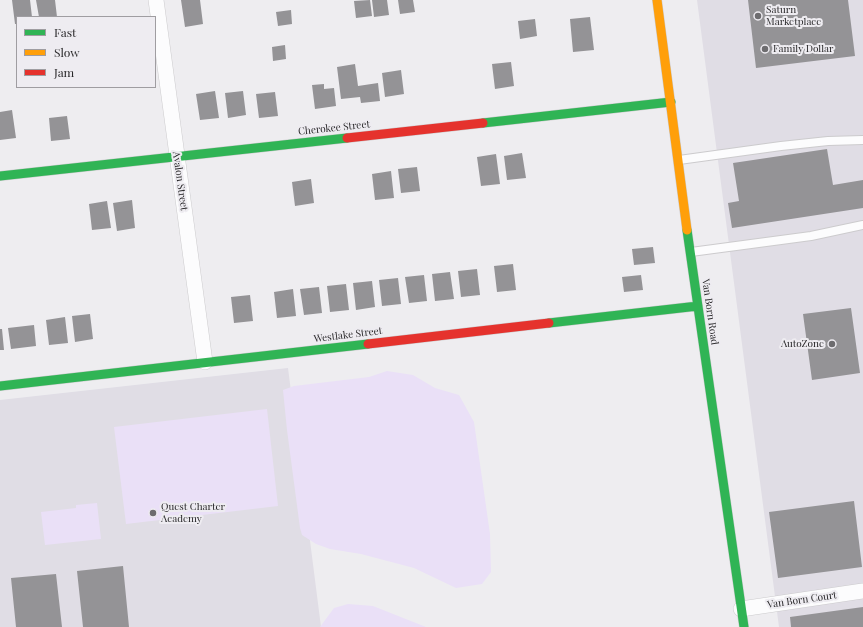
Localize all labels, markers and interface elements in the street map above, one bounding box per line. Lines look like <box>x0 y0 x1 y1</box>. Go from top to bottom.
place label: Saturn Marketplace <box>766 4 821 28</box>
marker: Saturn Marketplace <box>753 11 763 21</box>
legend <box>16 16 156 88</box>
text: Fast <box>54 24 76 40</box>
place label: Family Dollar <box>773 43 833 55</box>
text: Slow <box>54 44 80 60</box>
marker: Family Dollar <box>760 44 770 54</box>
text: Jam <box>54 64 74 80</box>
street label: Cherokee Street <box>298 118 370 138</box>
street label: Avalon Street <box>170 151 190 211</box>
street label: Van Born Road <box>699 278 721 346</box>
street label: Westlake Street <box>313 325 383 345</box>
place label: AutoZone <box>781 338 824 350</box>
marker: AutoZone <box>827 339 837 349</box>
place label: Quest Charter Academy <box>161 501 225 524</box>
marker: Quest Charter Academy <box>148 508 158 518</box>
street label: Van Born Court <box>767 589 837 611</box>

